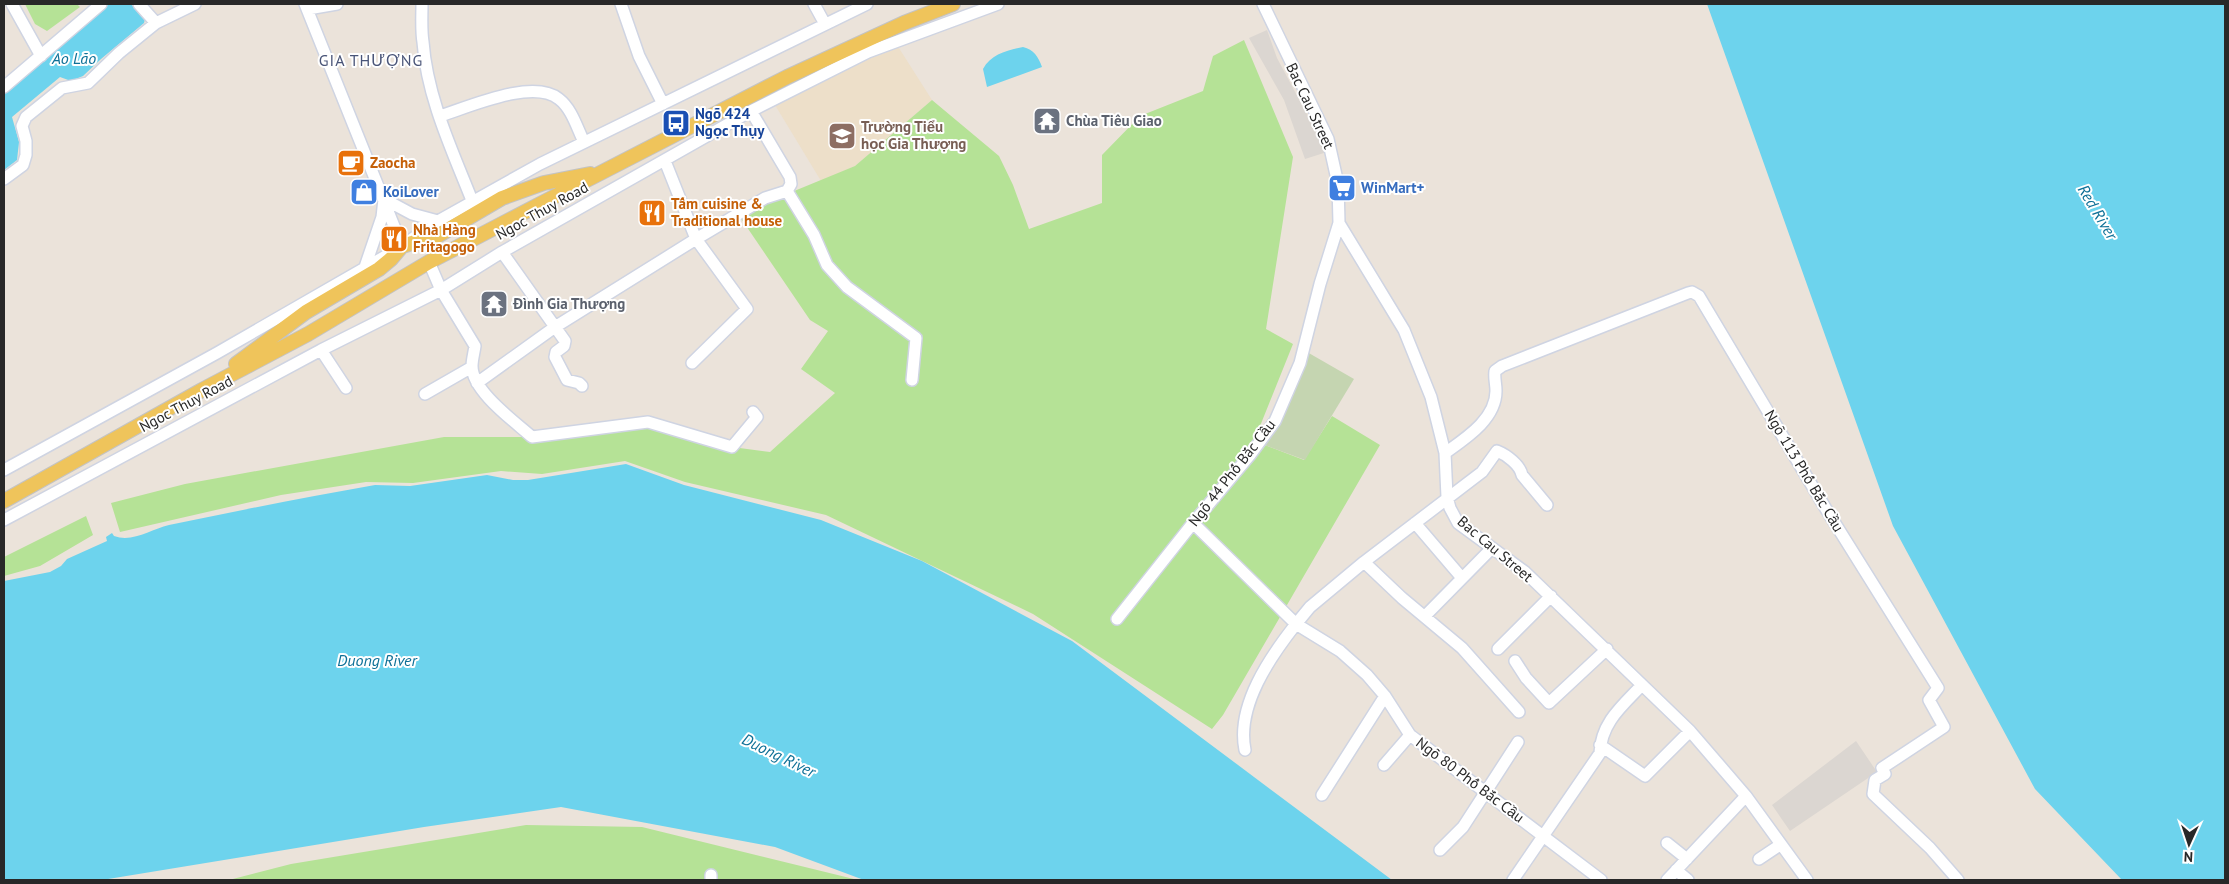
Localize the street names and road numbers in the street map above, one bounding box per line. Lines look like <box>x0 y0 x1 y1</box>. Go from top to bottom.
street label: Bac Cau Street <box>1282 60 1339 152</box>
street label: Ngoc Thuy Road <box>492 177 591 244</box>
street label: Ngoc Thuy Road <box>136 371 236 436</box>
street label: Ngõ 113 Phố Bắc Cầu <box>1760 406 1848 535</box>
street label: Ngõ 44 Phố Bắc Cầu <box>1184 415 1279 530</box>
street label: Bac Cau Street <box>1454 512 1537 586</box>
street label: Ngõ 80 Phố Bắc Cầu <box>1412 733 1528 827</box>

